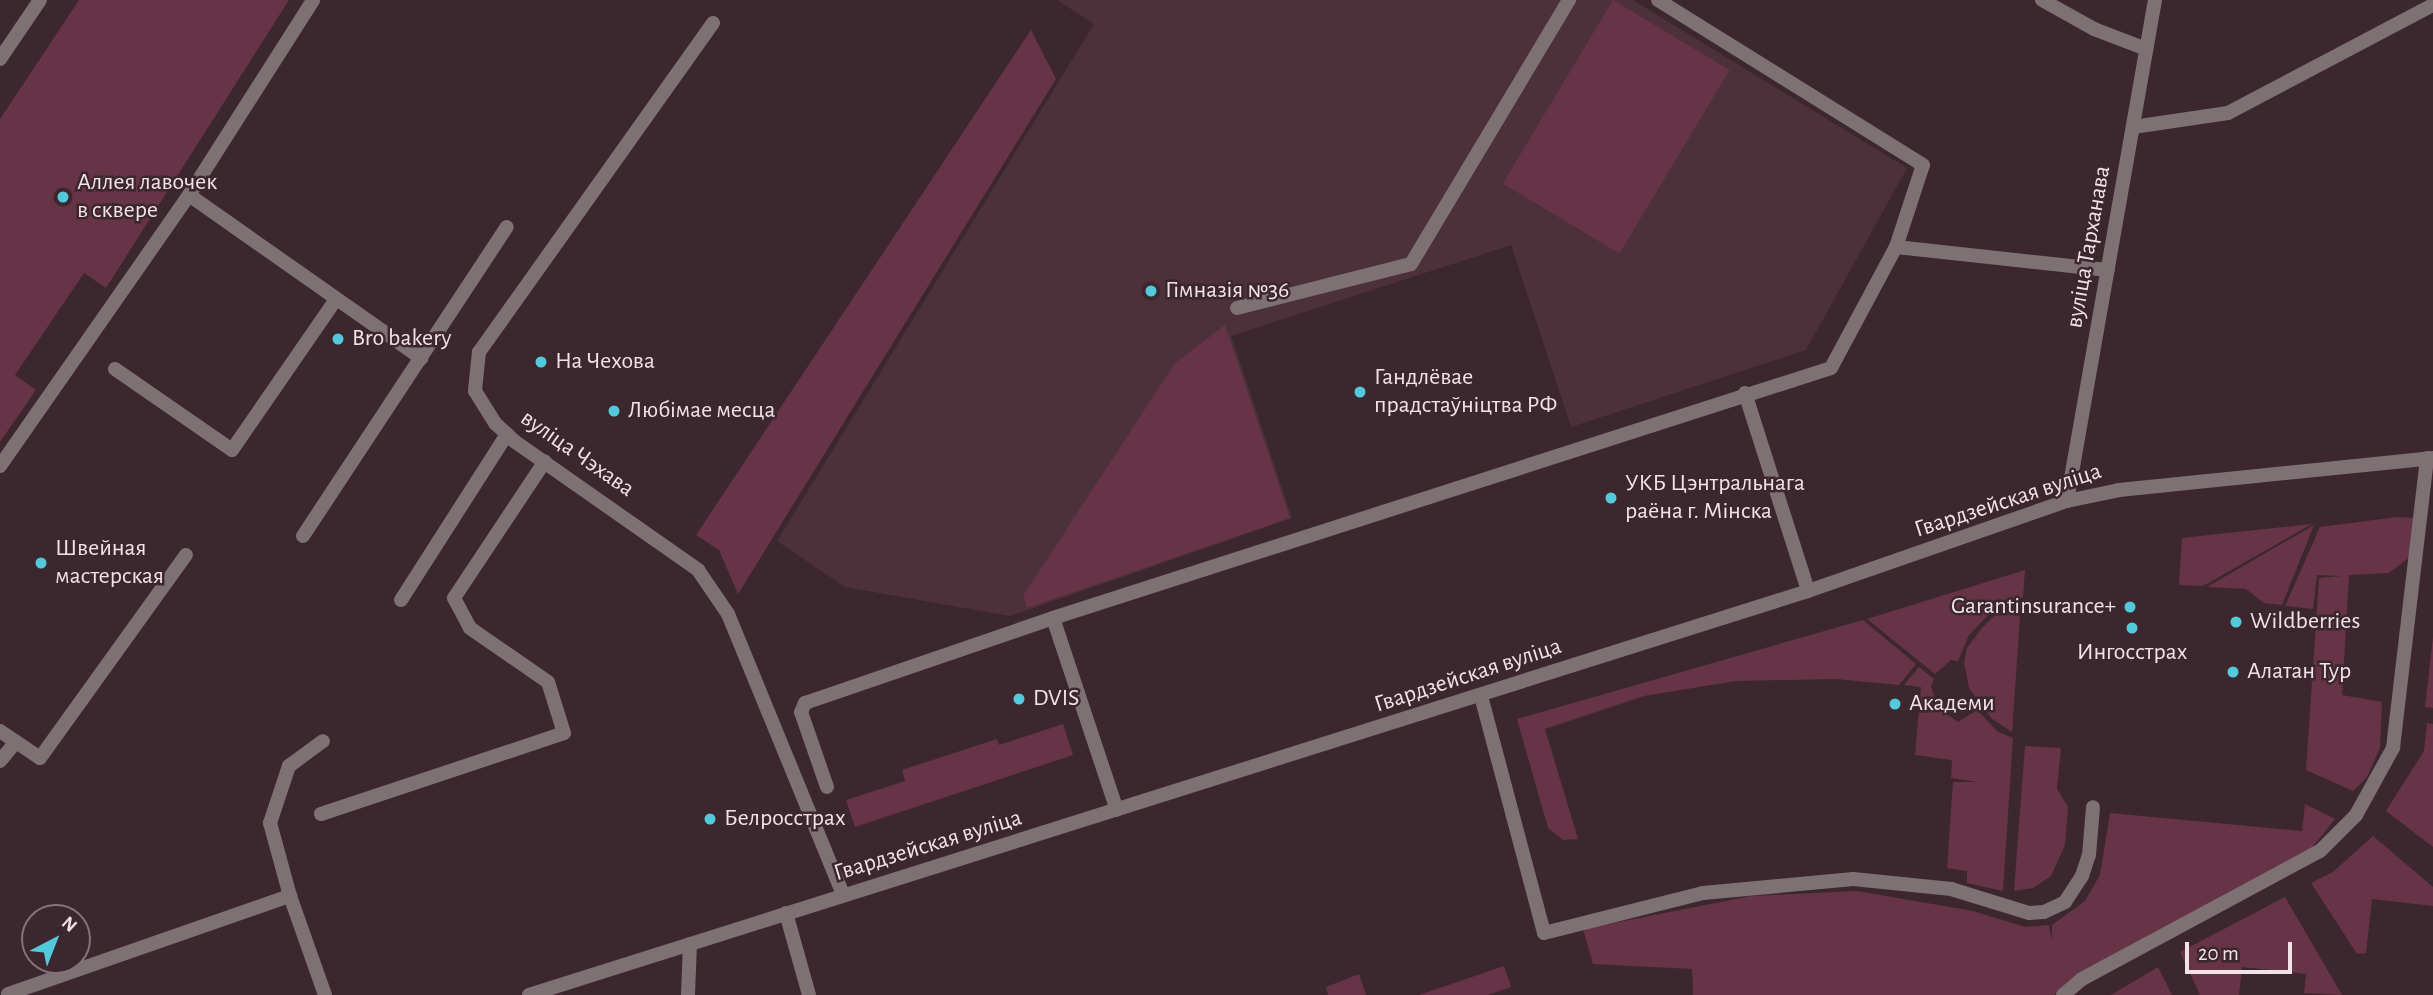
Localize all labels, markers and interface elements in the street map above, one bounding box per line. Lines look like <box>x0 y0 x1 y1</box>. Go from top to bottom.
street label: вуліца Тарханава <box>2061 164 2117 330</box>
place label: Аллея лавочек в сквере <box>77 169 217 225</box>
marker: Аллея лавочек в сквере <box>55 189 71 205</box>
place label: Гімназія №36 <box>1165 277 1289 305</box>
marker: Гімназія №36 <box>1143 283 1159 299</box>
place label: Bro bakery <box>352 325 451 353</box>
marker: Bro bakery <box>330 331 346 347</box>
place label: На Чехова <box>555 348 655 376</box>
marker: На Чехова <box>533 354 549 370</box>
place label: Гандлёвае прадстаўніцтва РФ <box>1374 364 1557 420</box>
marker: Гандлёвае прадстаўніцтва РФ <box>1352 384 1368 400</box>
place label: Любімае месца <box>628 397 775 425</box>
marker: Любімае месца <box>606 403 622 419</box>
street label: вуліца Чэхава <box>515 404 639 504</box>
street label: Гвардзейская вуліца <box>1911 457 2105 545</box>
place label: УКБ Цэнтральнага раёна г. Мінска <box>1625 470 1805 526</box>
marker: УКБ Цэнтральнага раёна г. Мінска <box>1603 490 1619 506</box>
place label: Швейная мастерская <box>55 535 164 591</box>
marker: Швейная мастерская <box>33 555 49 571</box>
place label: Garantinsurance+ <box>1951 593 2116 621</box>
marker: Garantinsurance+ <box>2122 599 2138 615</box>
place label: Wildberries <box>2250 608 2360 636</box>
marker: Wildberries <box>2228 614 2244 630</box>
marker: Ингосстрах <box>2124 620 2140 636</box>
street label: Гвардзейская вуліца <box>1371 632 1565 720</box>
place label: Ингосстрах <box>2077 639 2187 667</box>
place label: Алатан Тур <box>2247 658 2351 686</box>
marker: Алатан Тур <box>2225 664 2241 680</box>
place label: DVIS <box>1033 685 1079 713</box>
place label: Академи <box>1909 690 1995 718</box>
marker: DVIS <box>1011 691 1027 707</box>
marker: Академи <box>1887 696 1903 712</box>
street label: Гвардзейская вуліца <box>831 804 1025 888</box>
place label: Белросстрах <box>724 805 846 833</box>
marker: Белросстрах <box>702 811 718 827</box>
north arrow <box>21 904 91 974</box>
text: N <box>58 913 80 936</box>
scale bar <box>2188 928 2295 972</box>
text: 20 m <box>2198 943 2239 964</box>

